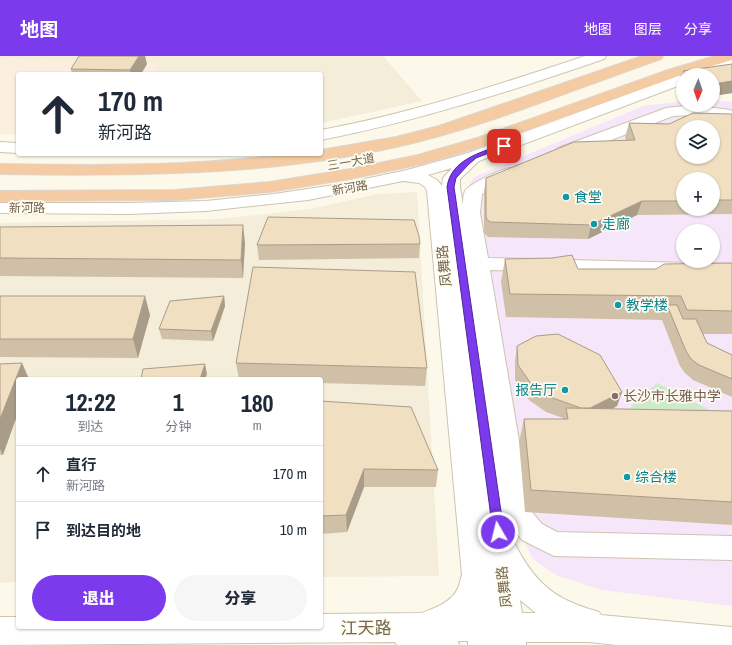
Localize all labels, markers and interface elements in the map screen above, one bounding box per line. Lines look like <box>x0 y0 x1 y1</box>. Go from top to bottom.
text: 地图 <box>20 16 58 42</box>
text: 地图 <box>584 20 612 38</box>
text: 图层 <box>634 20 662 38</box>
text: 分享 <box>684 20 712 38</box>
north arrow <box>676 68 720 112</box>
map controls <box>676 68 720 268</box>
text: 170 m <box>98 82 163 120</box>
icon: ahead <box>32 88 84 140</box>
text: 新河路 <box>98 120 152 145</box>
button: layers <box>676 120 720 164</box>
pin <box>487 129 521 163</box>
icon: arrive <box>493 135 515 157</box>
street label: 三一大道 <box>326 150 376 174</box>
button: + <box>676 172 720 216</box>
street label: 新河路 <box>331 177 369 199</box>
place label: 食堂 <box>574 188 602 206</box>
marker: 食堂 <box>561 192 571 202</box>
street label: 新河路 <box>9 200 45 216</box>
place label: 走廊 <box>602 215 630 233</box>
marker: 走廊 <box>589 219 599 229</box>
button: − <box>676 224 720 268</box>
street label: 凤舞路 <box>433 244 455 288</box>
place label: 教学楼 <box>626 296 668 314</box>
marker: 教学楼 <box>613 300 623 310</box>
place label: 报告厅 <box>515 381 557 399</box>
marker: 报告厅 <box>560 385 570 395</box>
text: 12:22 <box>65 386 116 418</box>
text: 1 <box>173 386 184 418</box>
text: 180 <box>241 387 274 419</box>
place label: 长沙市长雅中学 <box>623 387 721 405</box>
marker: 长沙市长雅中学 <box>610 391 620 401</box>
text: m <box>253 417 262 434</box>
text: 到达 <box>78 418 104 435</box>
text: 分钟 <box>165 418 191 435</box>
text: 直行 <box>66 454 96 475</box>
icon: ahead <box>32 463 54 485</box>
text: 170 m <box>273 463 307 484</box>
place label: 综合楼 <box>635 468 677 486</box>
marker: 综合楼 <box>622 472 632 482</box>
text: 新河路 <box>66 477 105 494</box>
position arrow <box>477 511 519 553</box>
icon: arrive <box>32 519 54 541</box>
text: 10 m <box>280 519 307 540</box>
text: 到达目的地 <box>66 520 141 541</box>
street label: 凤舞路 <box>493 565 515 609</box>
button: 退出 <box>32 575 166 621</box>
button: 分享 <box>174 575 307 621</box>
street label: 江天路 <box>341 616 392 639</box>

